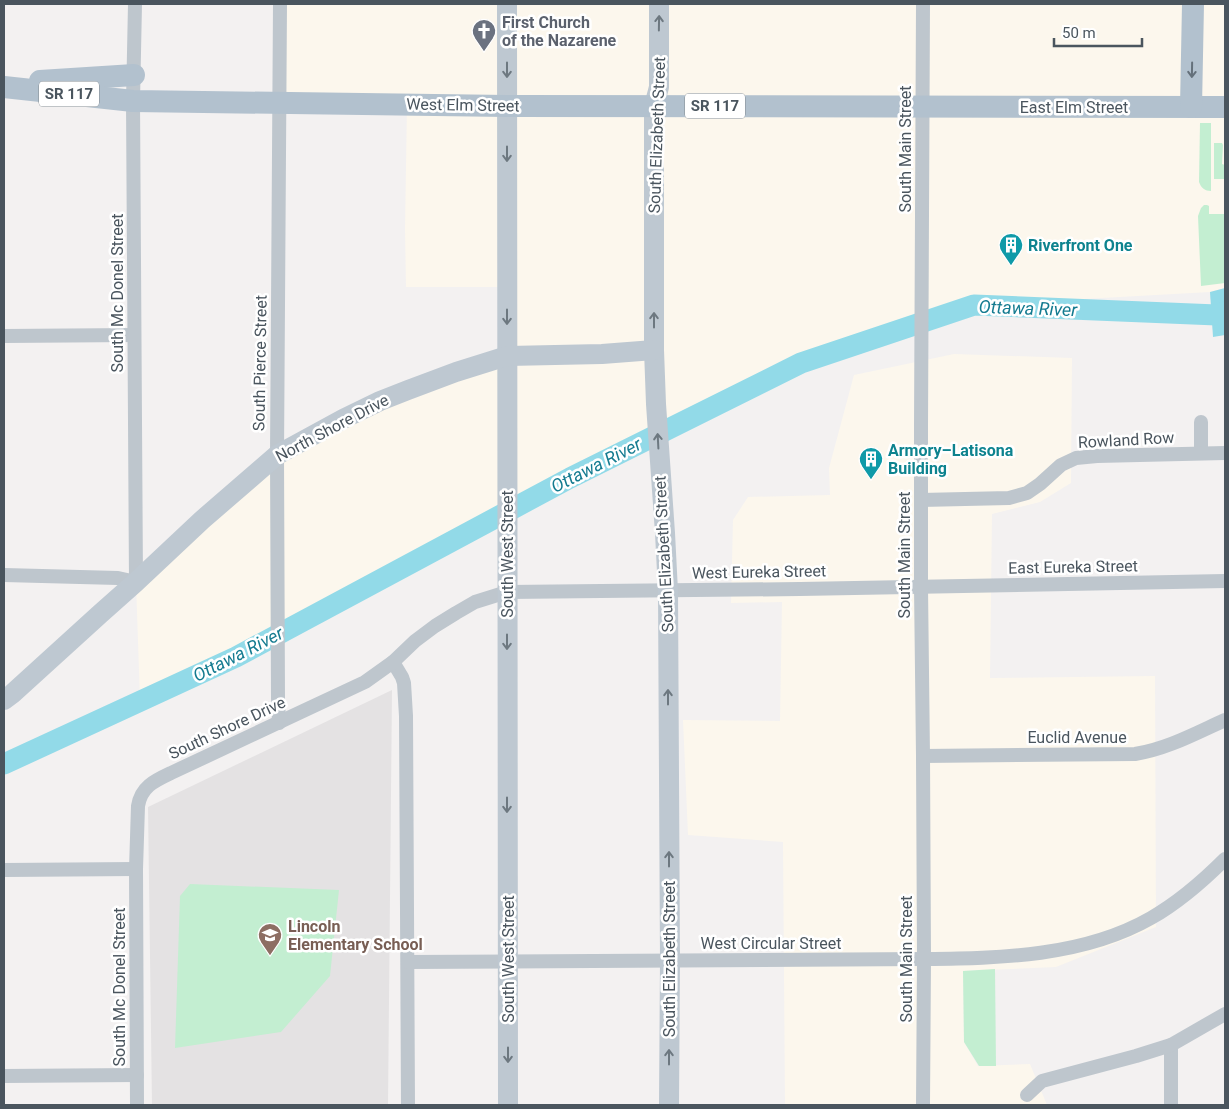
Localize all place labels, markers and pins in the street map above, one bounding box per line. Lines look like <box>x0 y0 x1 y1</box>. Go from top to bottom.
place label: First Church of the Nazarene <box>502 13 617 50</box>
church icon: First Church of the Nazarene <box>471 18 497 52</box>
building icon: Riverfront One <box>998 232 1024 266</box>
place label: Riverfront One <box>1028 236 1133 255</box>
place label: Armory–Latisona Building <box>888 441 1014 478</box>
building icon: Armory–Latisona Building <box>858 446 884 480</box>
place label: Lincoln Elementary School <box>288 917 423 954</box>
school or university icon: Lincoln Elementary School <box>257 922 283 956</box>

